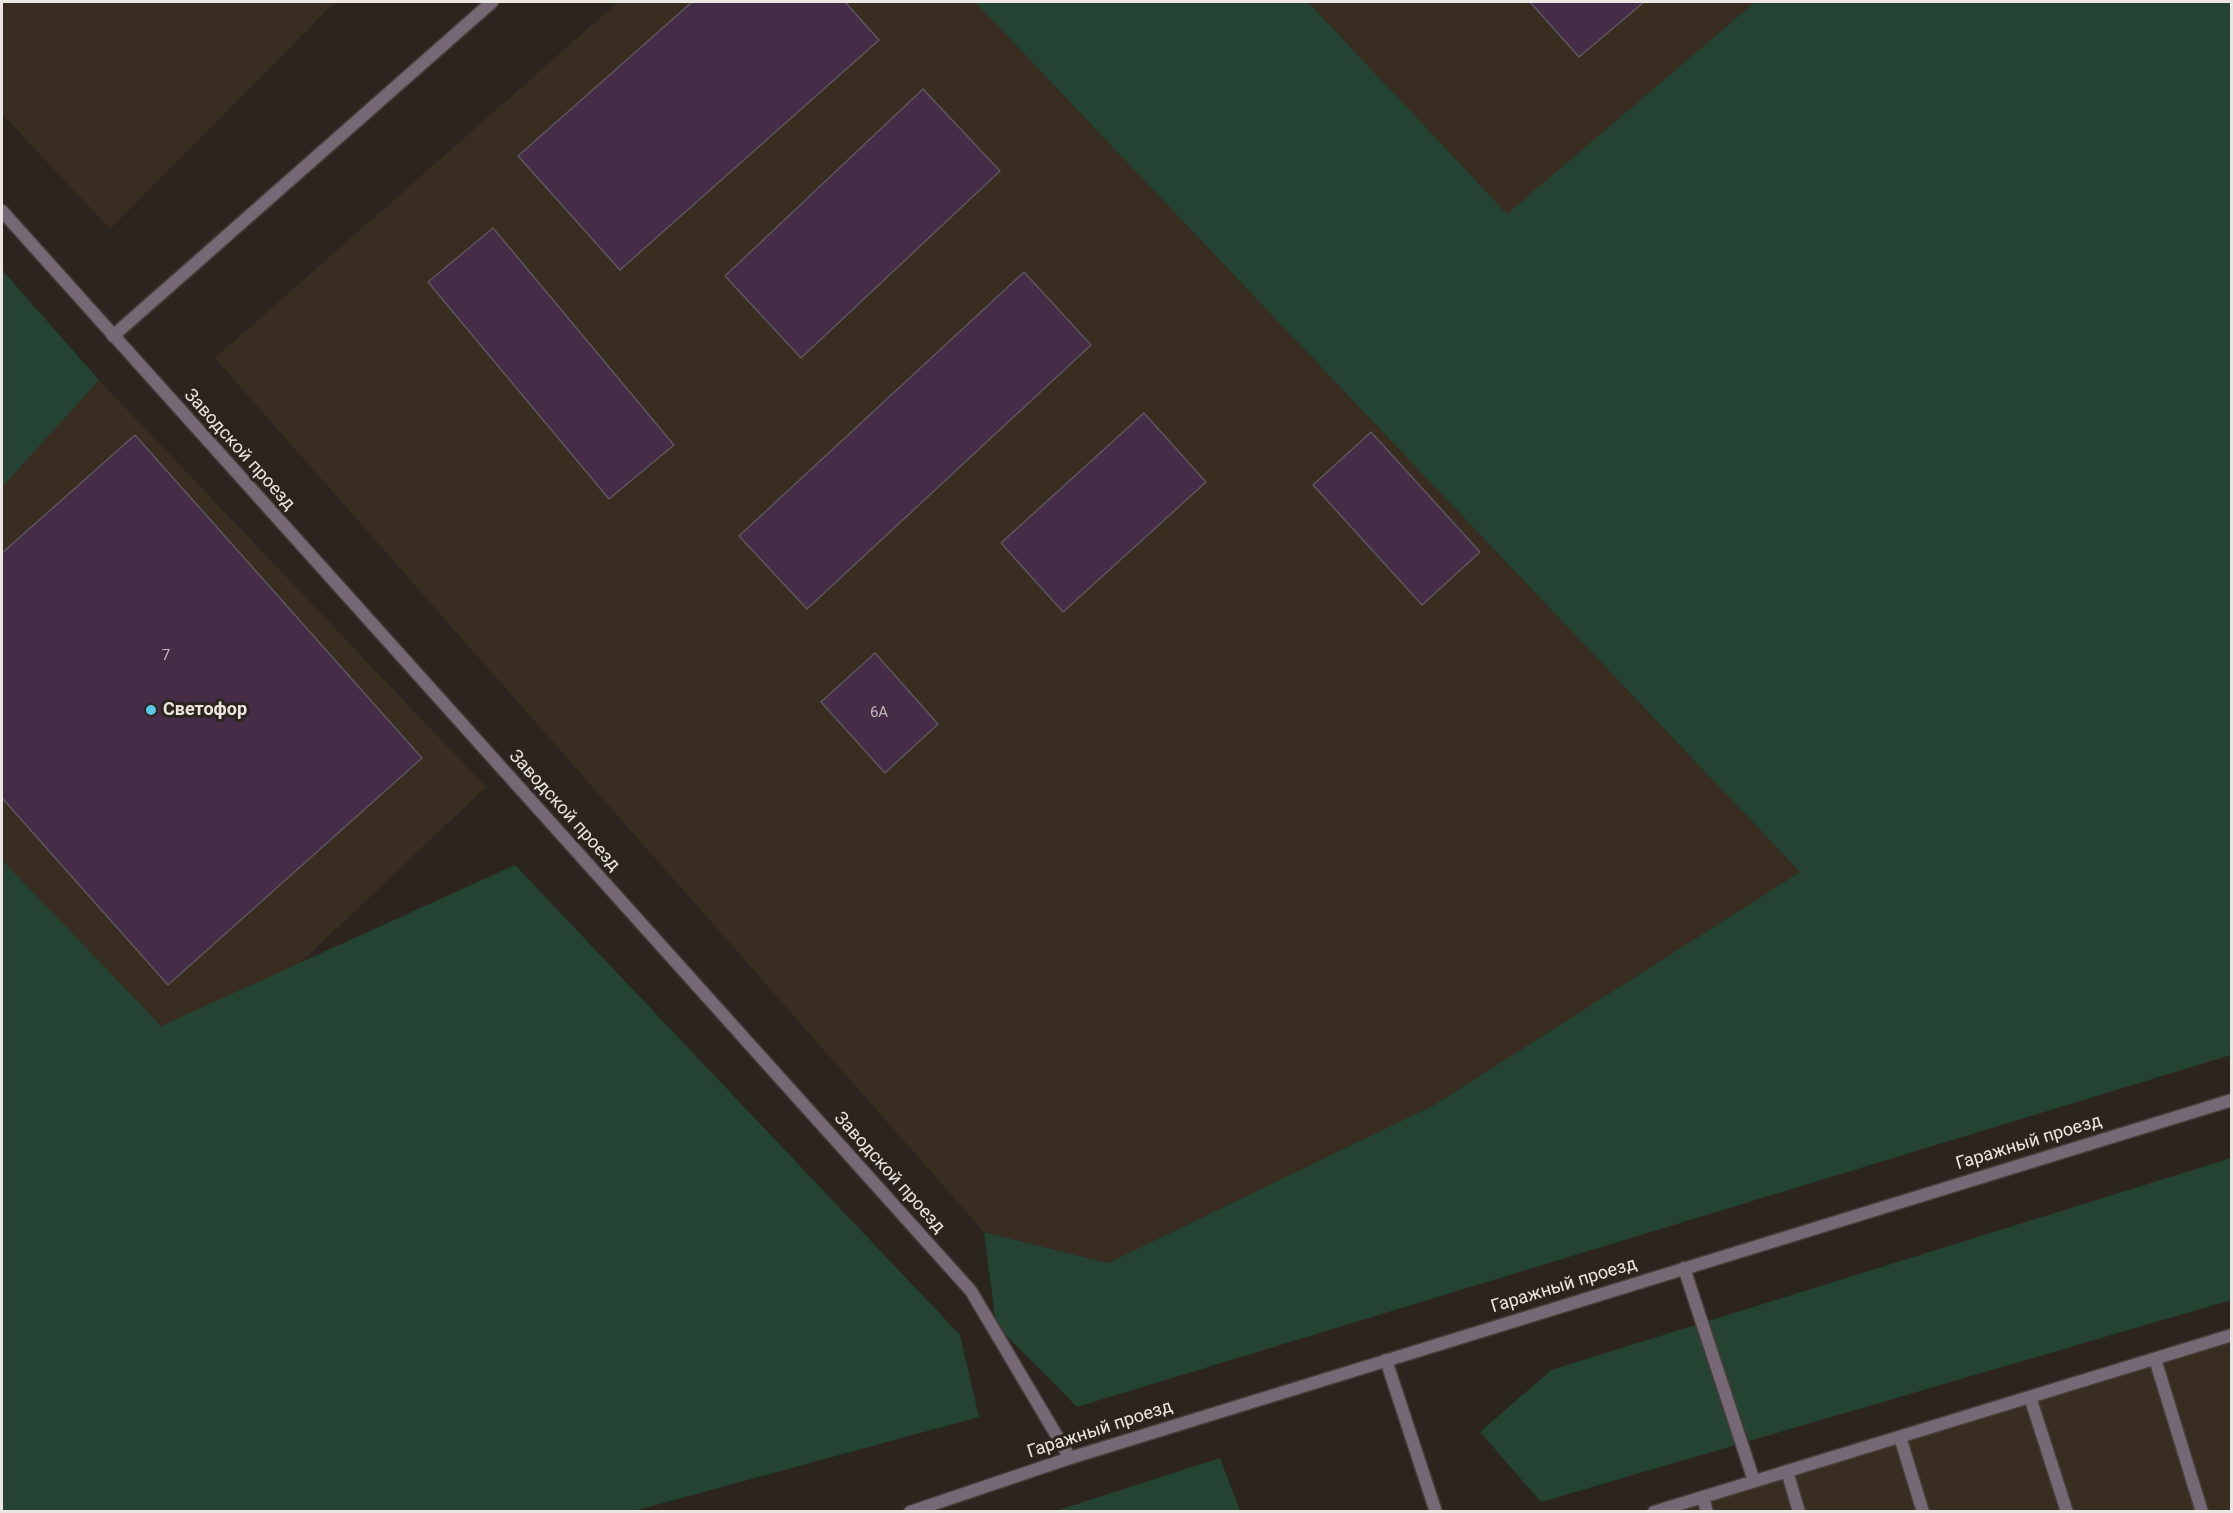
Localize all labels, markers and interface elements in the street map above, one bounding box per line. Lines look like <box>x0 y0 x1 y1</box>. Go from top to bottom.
street label: Заводской проезд <box>179 385 299 515</box>
house number: 7 <box>162 647 170 665</box>
place label: Светофор <box>163 699 247 721</box>
marker: Светофор <box>144 703 158 717</box>
house number: 6А <box>870 704 888 722</box>
street label: Заводской проезд <box>504 746 624 876</box>
street label: Заводской проезд <box>829 1108 949 1238</box>
street label: Гаражный проезд <box>1954 1111 2104 1175</box>
street label: Гаражный проезд <box>1489 1254 1639 1318</box>
street label: Гаражный проезд <box>1025 1396 1175 1464</box>

